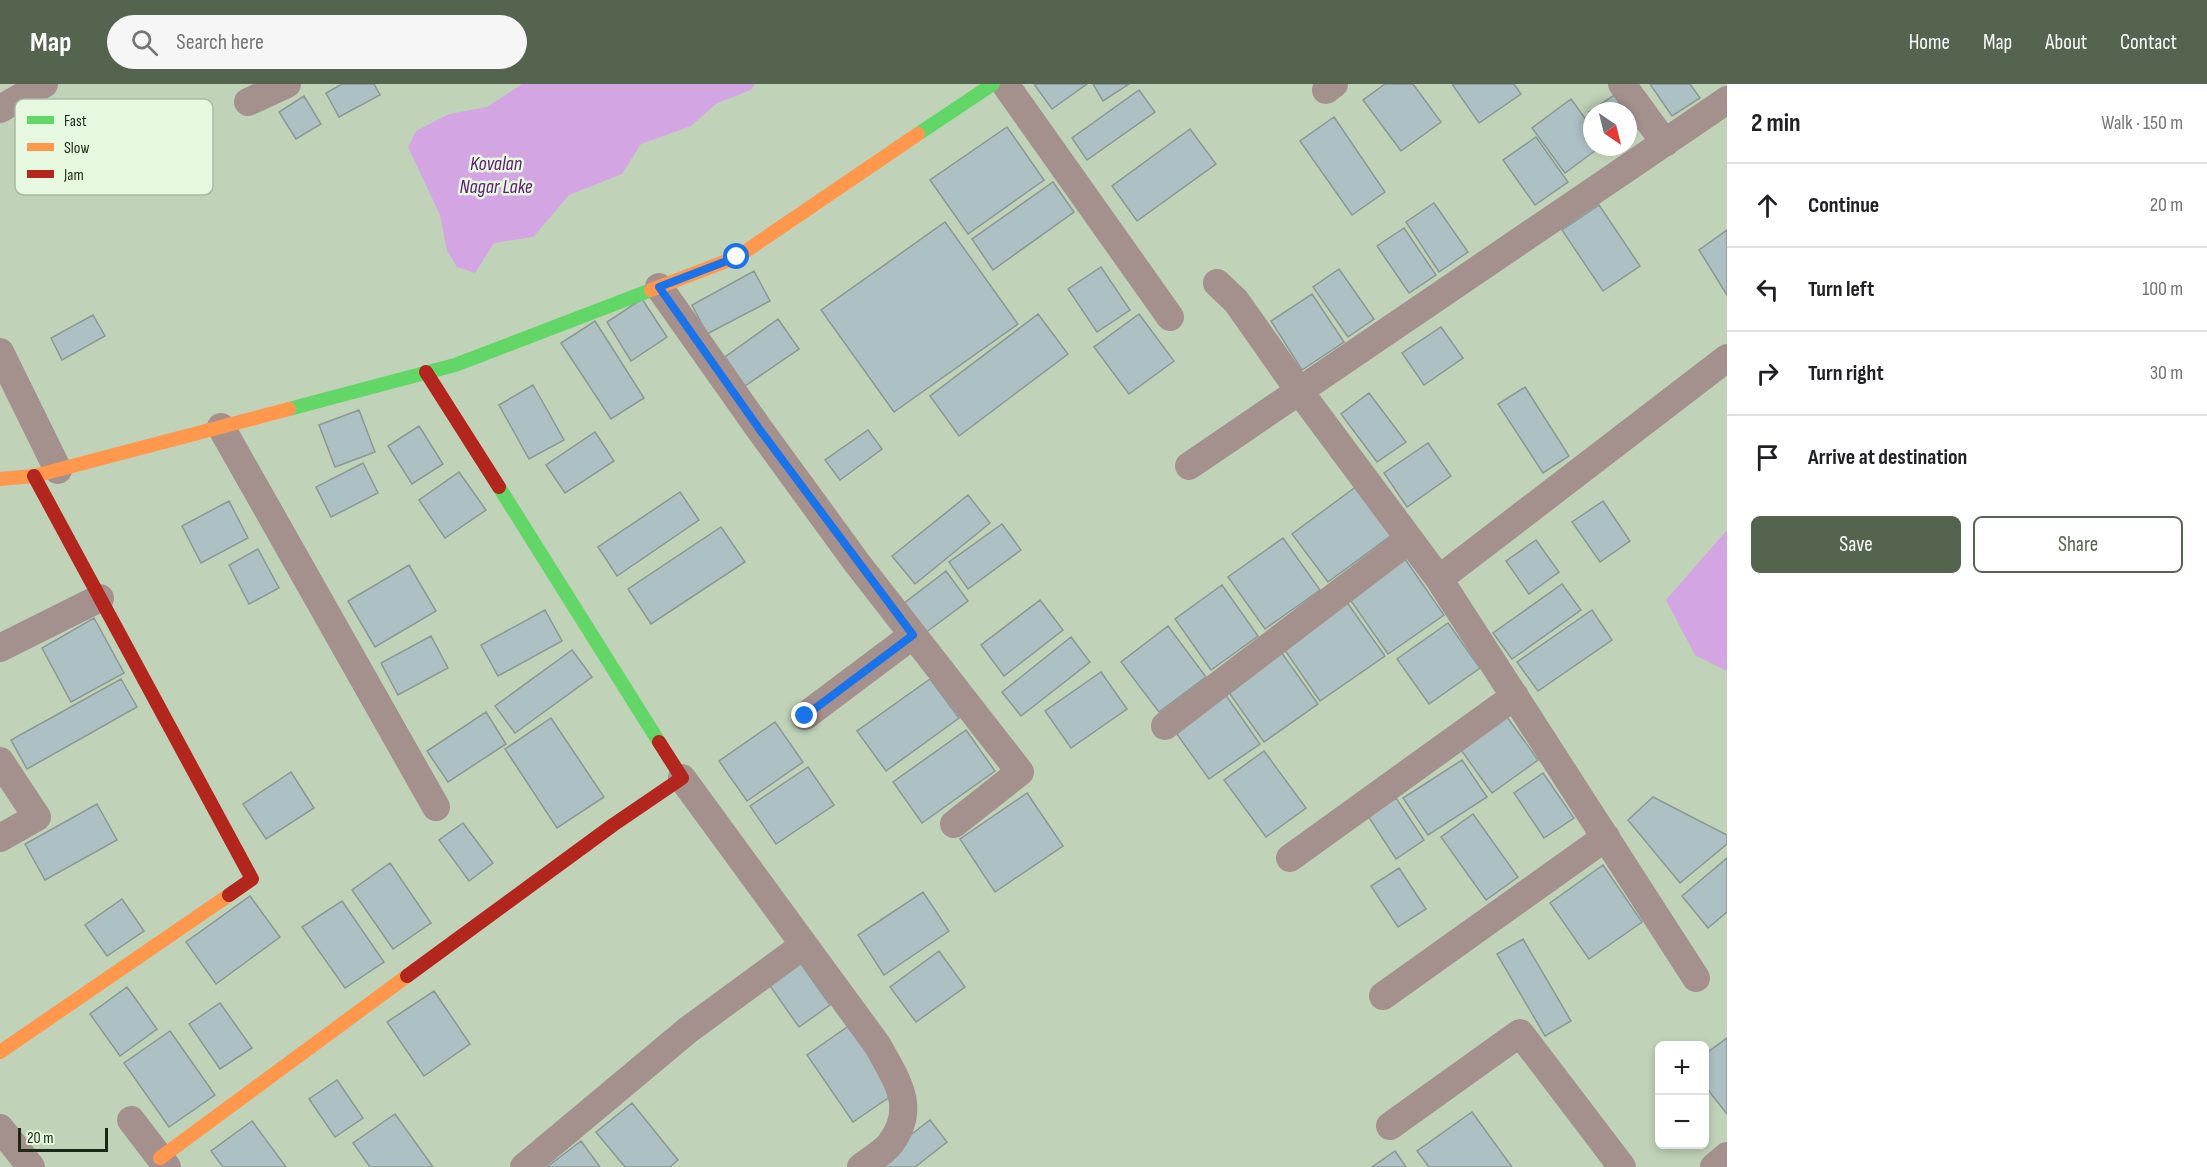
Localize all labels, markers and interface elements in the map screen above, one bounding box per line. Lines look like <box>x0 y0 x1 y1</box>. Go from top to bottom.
search box <box>107 15 527 69</box>
text: Map <box>30 26 71 59</box>
icon: search <box>128 26 161 59</box>
text: Search here <box>176 29 264 56</box>
text: Home <box>1909 30 1950 55</box>
text: Map <box>1983 30 2012 55</box>
text: About <box>2045 30 2087 55</box>
text: Contact <box>2120 30 2177 55</box>
legend <box>15 99 213 195</box>
north arrow <box>1583 102 1637 156</box>
text: 2 min <box>1751 108 1801 139</box>
text: Walk · 150 m <box>2101 111 2183 135</box>
text: Fast <box>64 112 87 131</box>
text: Slow <box>64 139 89 158</box>
water label: Kovalan Nagar Lake <box>459 152 533 199</box>
text: Jam <box>63 166 84 185</box>
icon: ahead <box>1751 189 1784 222</box>
text: Continue <box>1808 192 1879 219</box>
text: 20 m <box>2150 193 2183 217</box>
route start <box>723 243 749 269</box>
icon: left <box>1751 273 1784 306</box>
text: Turn left <box>1808 276 1874 303</box>
text: 100 m <box>2142 277 2183 301</box>
icon: right <box>1751 357 1784 390</box>
text: Turn right <box>1808 360 1884 387</box>
text: 30 m <box>2150 361 2183 385</box>
icon: arrive <box>1751 441 1784 474</box>
text: Arrive at destination <box>1808 444 1967 471</box>
button: Save <box>1751 516 1961 573</box>
button: Share <box>1973 516 2183 573</box>
route end <box>791 702 817 728</box>
map controls <box>1655 1041 1709 1149</box>
button: + <box>1655 1041 1709 1095</box>
button: − <box>1655 1095 1709 1149</box>
scale bar <box>18 1125 108 1152</box>
text: 20 m <box>27 1129 54 1148</box>

